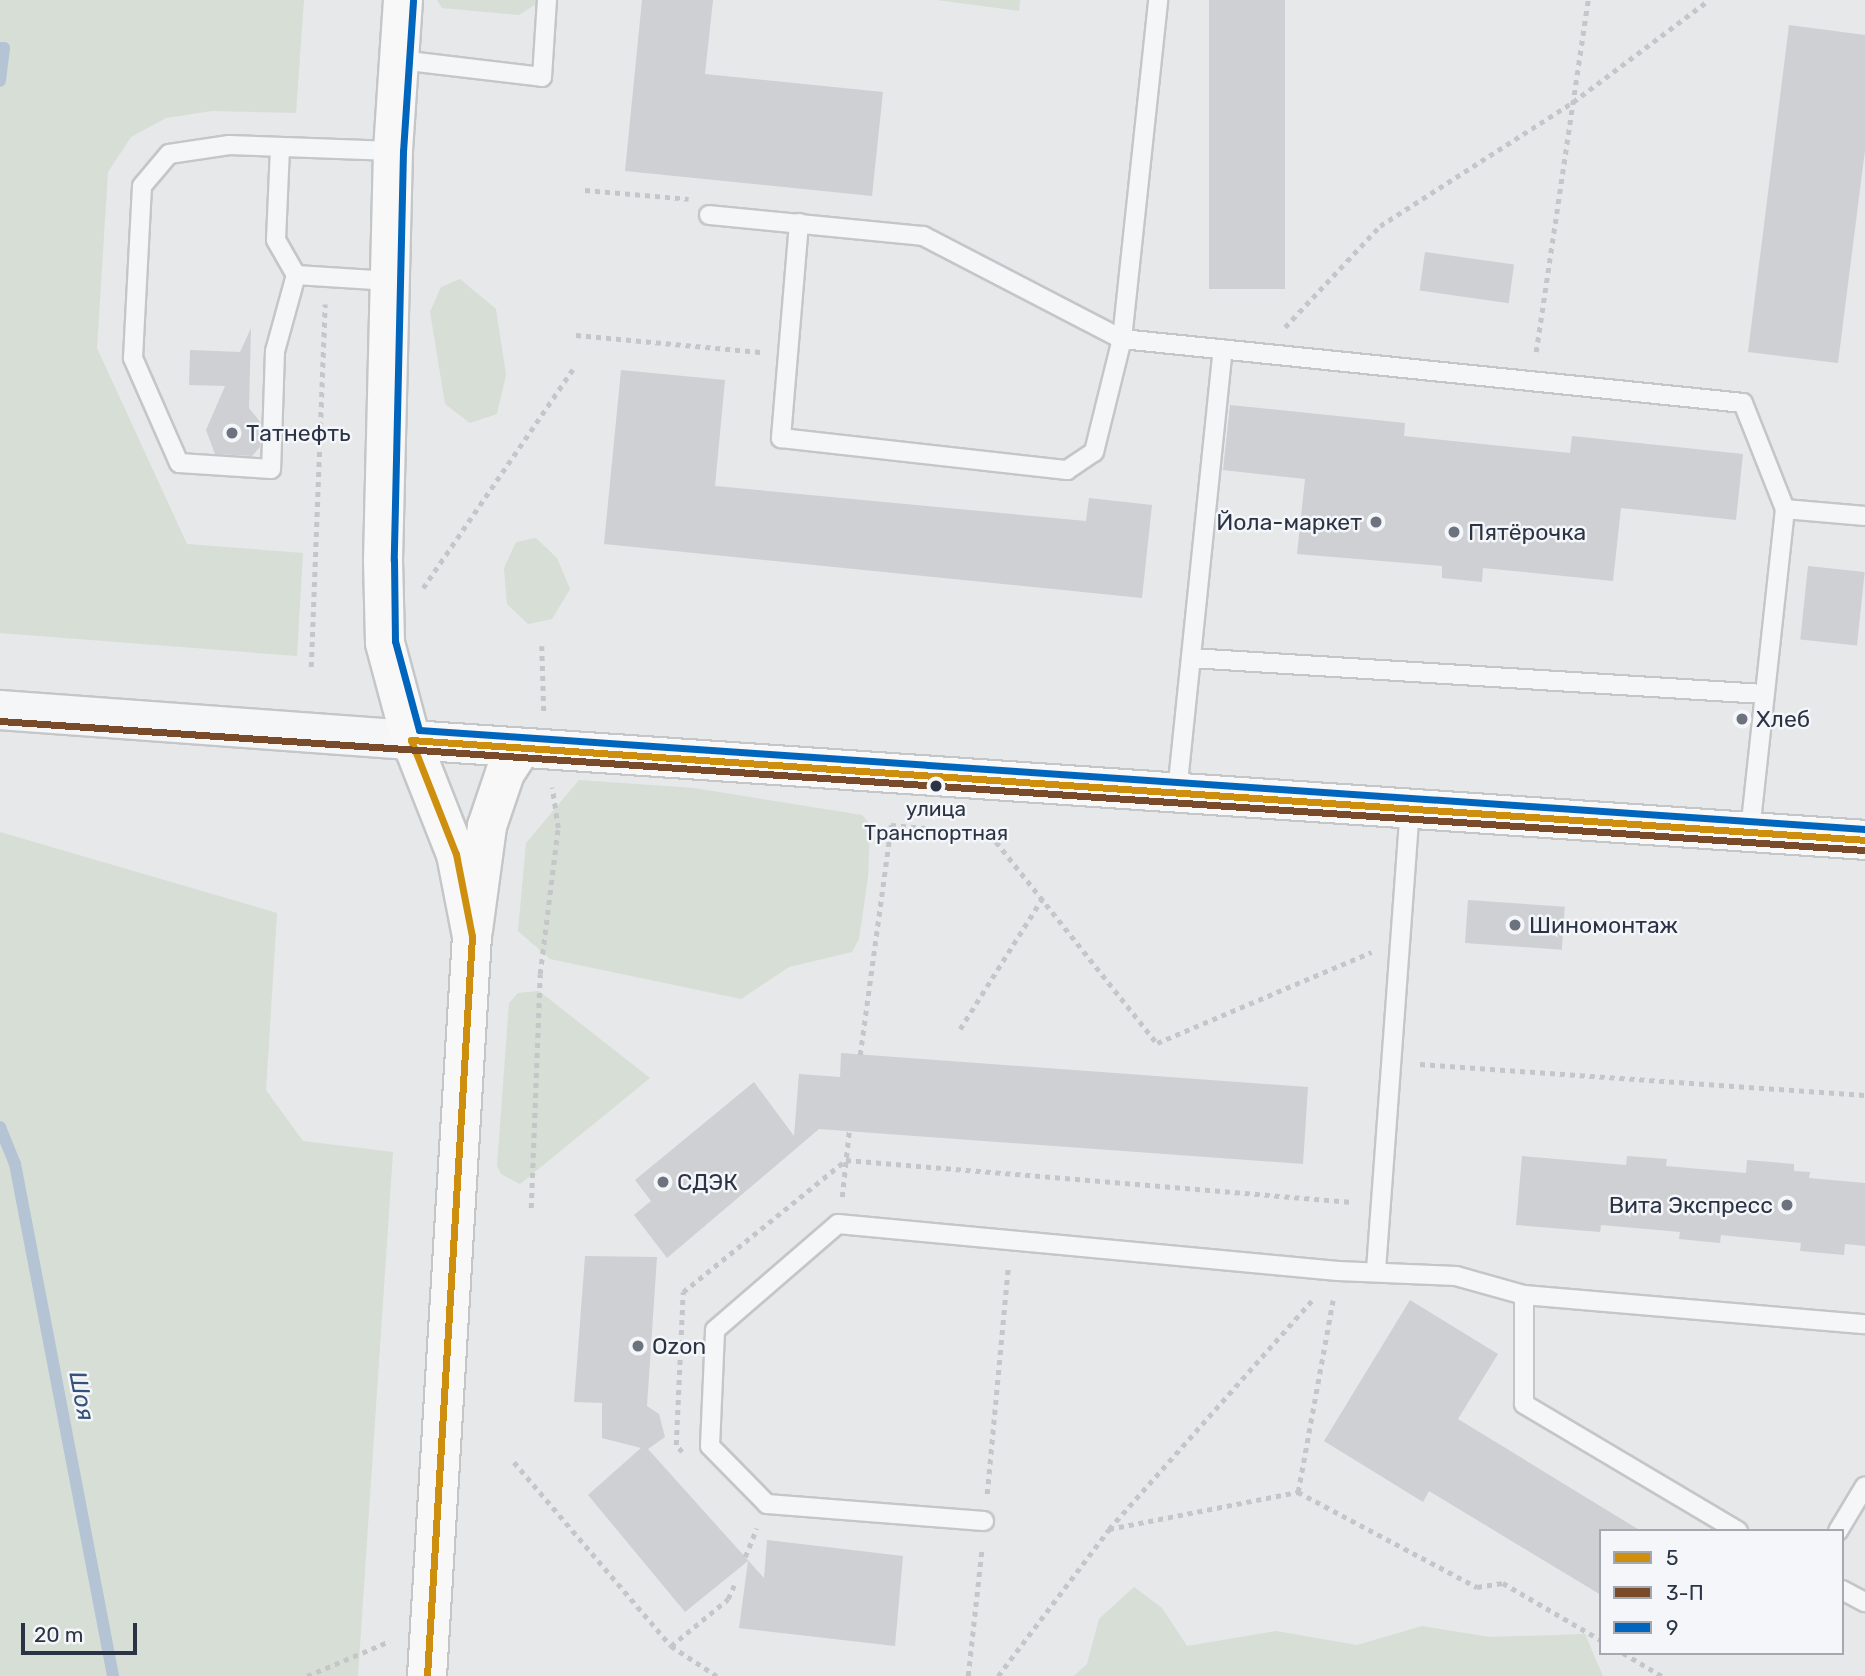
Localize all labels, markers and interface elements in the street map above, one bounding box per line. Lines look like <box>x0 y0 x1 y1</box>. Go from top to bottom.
place label: Татнефть <box>246 419 350 447</box>
marker: Татнефть <box>224 425 240 441</box>
place label: Йола-маркет <box>1216 508 1362 536</box>
marker: Йола-маркет <box>1368 514 1384 530</box>
place label: Пятёрочка <box>1468 518 1586 546</box>
marker: Пятёрочка <box>1446 524 1462 540</box>
place label: Хлеб <box>1756 705 1810 733</box>
marker: Хлеб <box>1734 711 1750 727</box>
marker: улица Транспортная <box>929 779 943 793</box>
place label: улица Транспортная <box>864 796 1008 846</box>
place label: Шиномонтаж <box>1529 911 1678 939</box>
marker: Шиномонтаж <box>1507 917 1523 933</box>
place label: СДЭК <box>677 1168 738 1196</box>
marker: СДЭК <box>655 1174 671 1190</box>
place label: Вита Экспресс <box>1609 1191 1773 1219</box>
marker: Вита Экспресс <box>1779 1197 1795 1213</box>
place label: Ozon <box>652 1332 706 1360</box>
marker: Ozon <box>630 1338 646 1354</box>
water label: Шоя <box>62 1369 100 1423</box>
legend <box>1599 1529 1844 1655</box>
text: 5 <box>1666 1545 1678 1570</box>
text: 3-П <box>1666 1580 1704 1605</box>
scale bar <box>24 1610 140 1654</box>
text: 9 <box>1666 1615 1678 1640</box>
text: 20 m <box>34 1622 83 1647</box>

